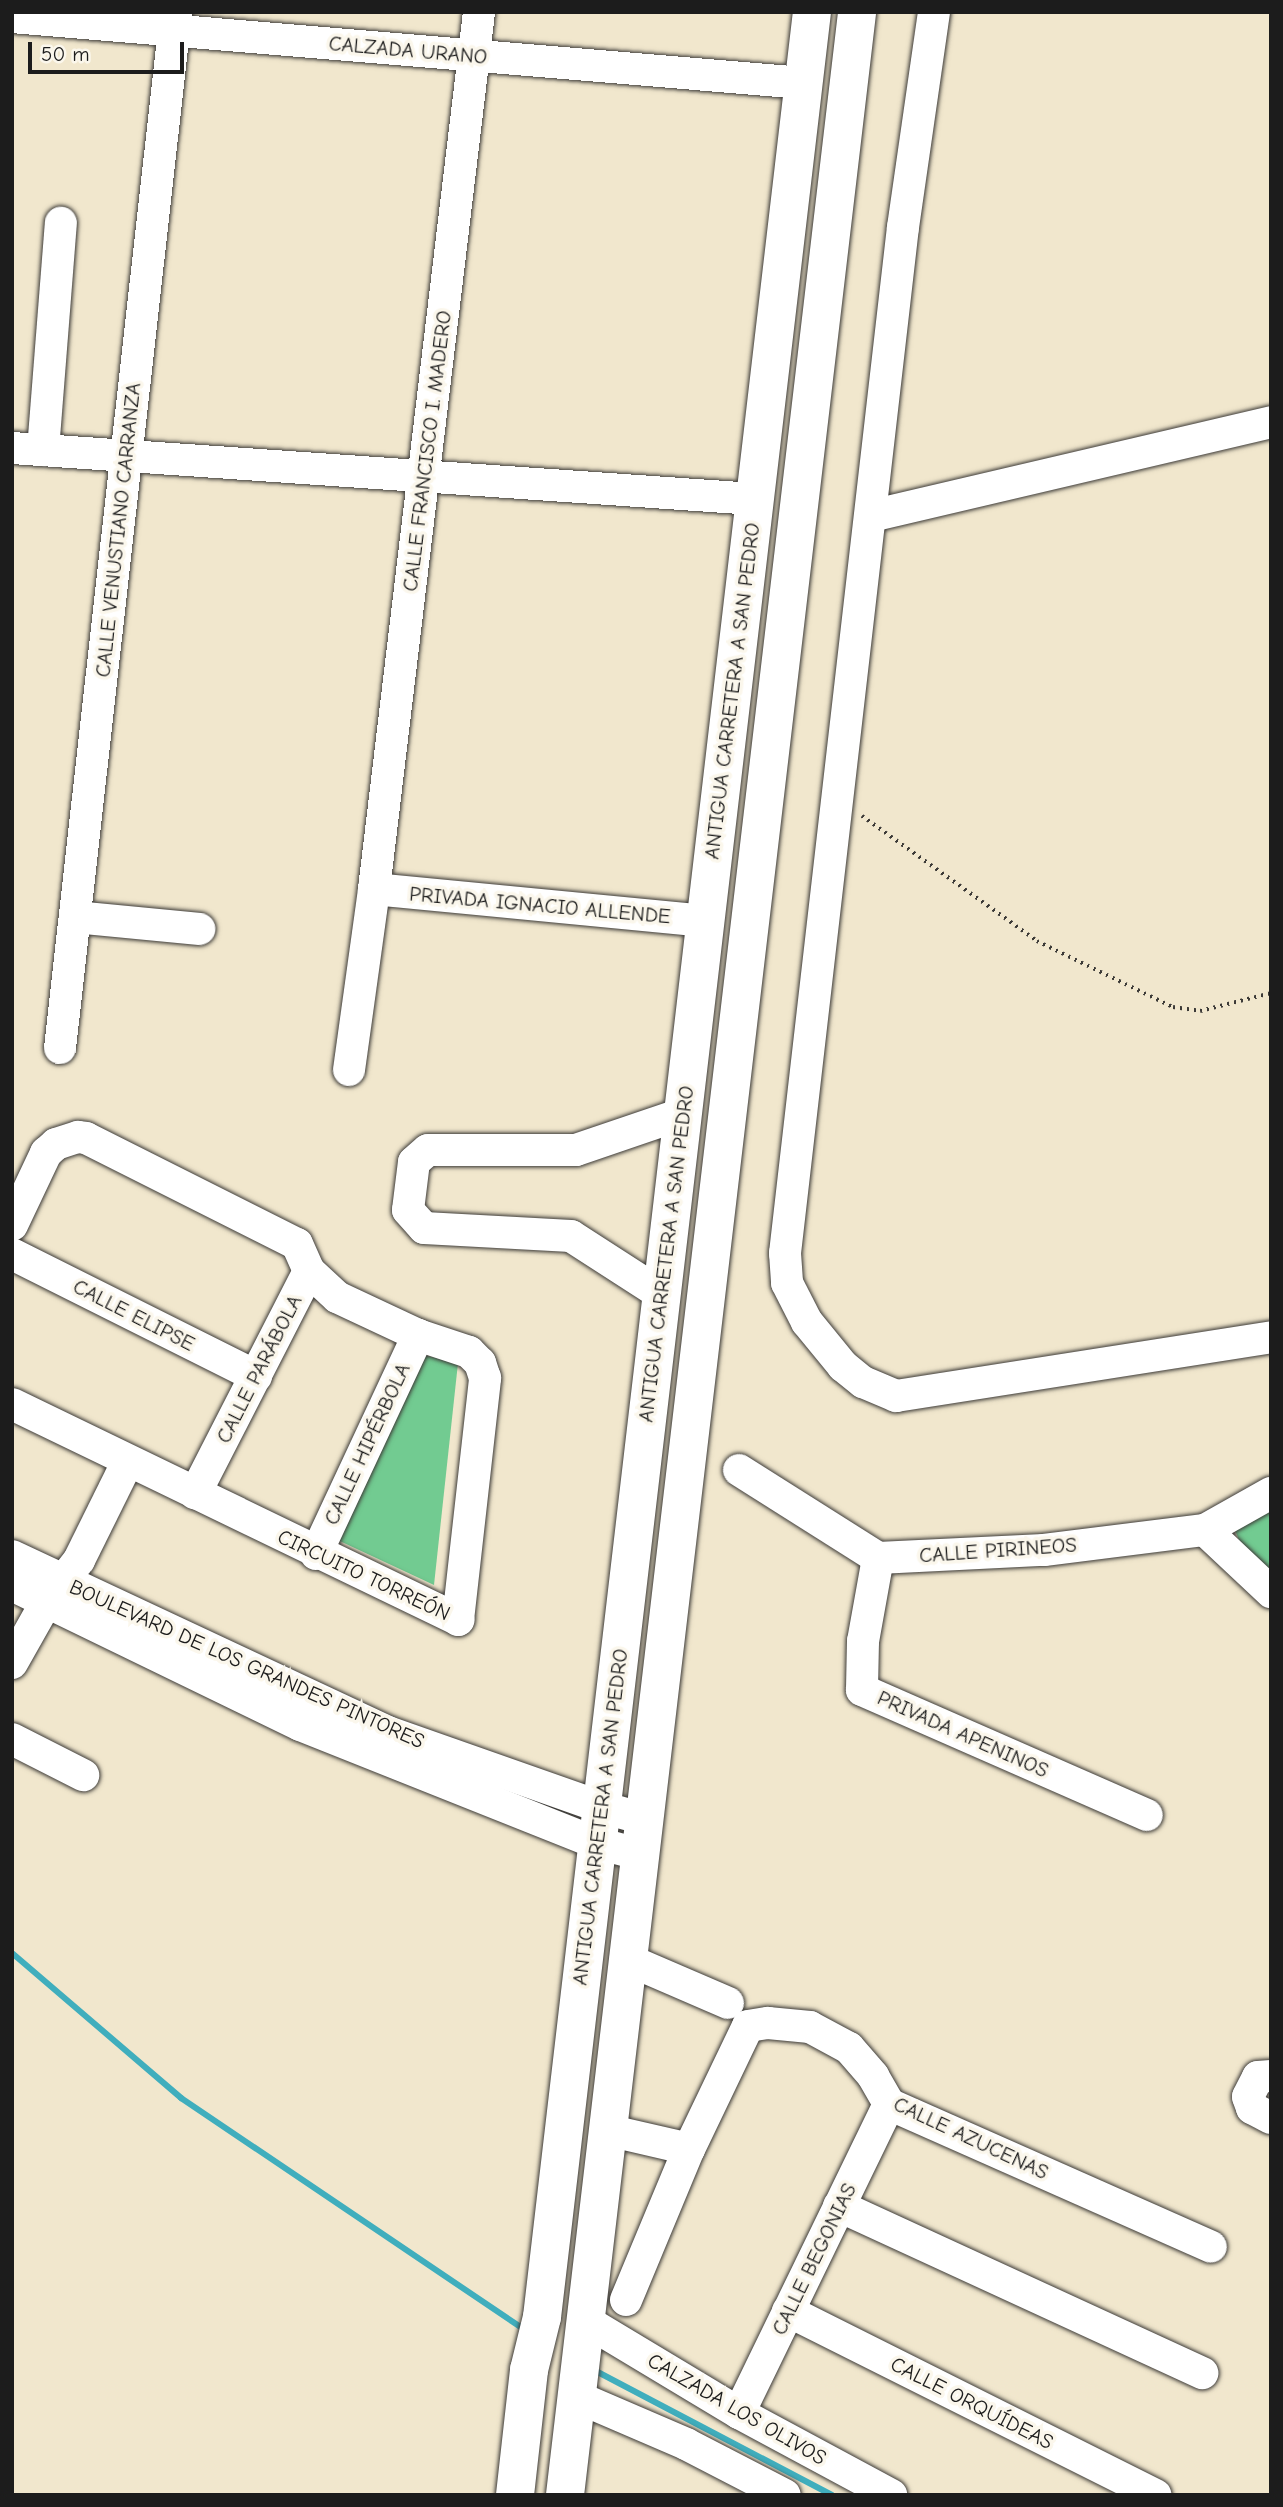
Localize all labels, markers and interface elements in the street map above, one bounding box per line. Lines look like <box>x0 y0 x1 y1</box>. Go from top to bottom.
scale bar <box>32 28 187 72</box>
street label: CALZADA URANO <box>328 31 488 69</box>
text: 50 m <box>41 42 90 66</box>
street label: CALLE FRANCISCO I. MADERO <box>397 309 457 593</box>
street label: CALLE VENUSTIANO CARRANZA <box>90 382 146 678</box>
street label: ANTIGUA CARRETERA A SAN PEDRO <box>699 521 765 861</box>
street label: PRIVADA IGNACIO ALLENDE <box>408 881 672 929</box>
street label: ANTIGUA CARRETERA A SAN PEDRO <box>633 1084 699 1424</box>
street label: CALLE ELIPSE <box>69 1274 199 1356</box>
street label: CALLE PARÁBOLA <box>211 1291 307 1447</box>
street label: CALLE HIPÉRBOLA <box>319 1359 415 1529</box>
street label: CIRCUITO TORREÓN <box>274 1524 454 1626</box>
street label: CALLE PIRINEOS <box>918 1532 1078 1568</box>
street label: BOULEVARD DE LOS GRANDES PINTORES <box>66 1574 428 1754</box>
street label: ANTIGUA CARRETERA A SAN PEDRO <box>567 1647 633 1987</box>
street label: PRIVADA APENINOS <box>874 1685 1052 1783</box>
street label: CALLE AZUCENAS <box>890 2091 1052 2185</box>
street label: CALLE BEGONIAS <box>766 2179 862 2339</box>
street label: CALZADA LOS OLIVOS <box>643 2348 831 2470</box>
street label: CALLE ORQUÍDEAS <box>887 2351 1057 2455</box>

